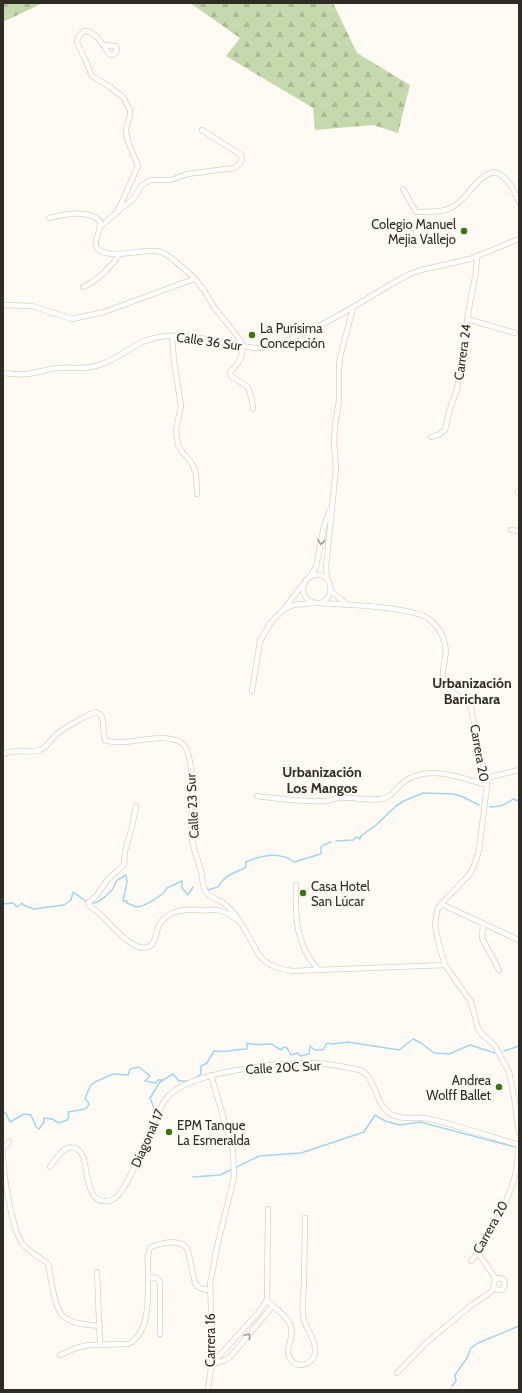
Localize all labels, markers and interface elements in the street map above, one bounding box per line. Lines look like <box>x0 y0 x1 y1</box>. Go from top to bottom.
place label: Colegio Manuel Mejia Vallejo <box>371 216 456 248</box>
marker: Colegio Manuel Mejia Vallejo <box>459 226 469 236</box>
place label: La Purísima Concepción <box>260 320 325 351</box>
street label: Carrera 24 <box>450 322 474 381</box>
street label: Calle 36 Sur <box>175 329 244 354</box>
marker: La Purísima Concepción <box>247 330 257 340</box>
one-way arrow <box>317 539 326 545</box>
district label: Urbanización Barichara <box>432 674 512 708</box>
street label: Carrera 20 <box>467 723 493 783</box>
district label: Urbanización Los Mangos <box>282 763 362 797</box>
street label: Calle 23 Sur <box>182 772 202 839</box>
place label: Casa Hotel San Lúcar <box>311 878 370 909</box>
marker: Casa Hotel San Lúcar <box>298 888 308 898</box>
street label: Calle 20C Sur <box>245 1057 322 1077</box>
place label: Andrea Wolff Ballet <box>426 1072 492 1103</box>
marker: Andrea Wolff Ballet <box>494 1082 504 1092</box>
street label: Diagonal 17 <box>127 1106 167 1170</box>
place label: EPM Tanque La Esmeralda <box>177 1117 251 1148</box>
marker: EPM Tanque La Esmeralda <box>164 1127 174 1137</box>
street label: Carrera 20 <box>469 1198 511 1256</box>
street label: Carrera 16 <box>202 1313 218 1367</box>
one-way arrow <box>243 1334 250 1341</box>

